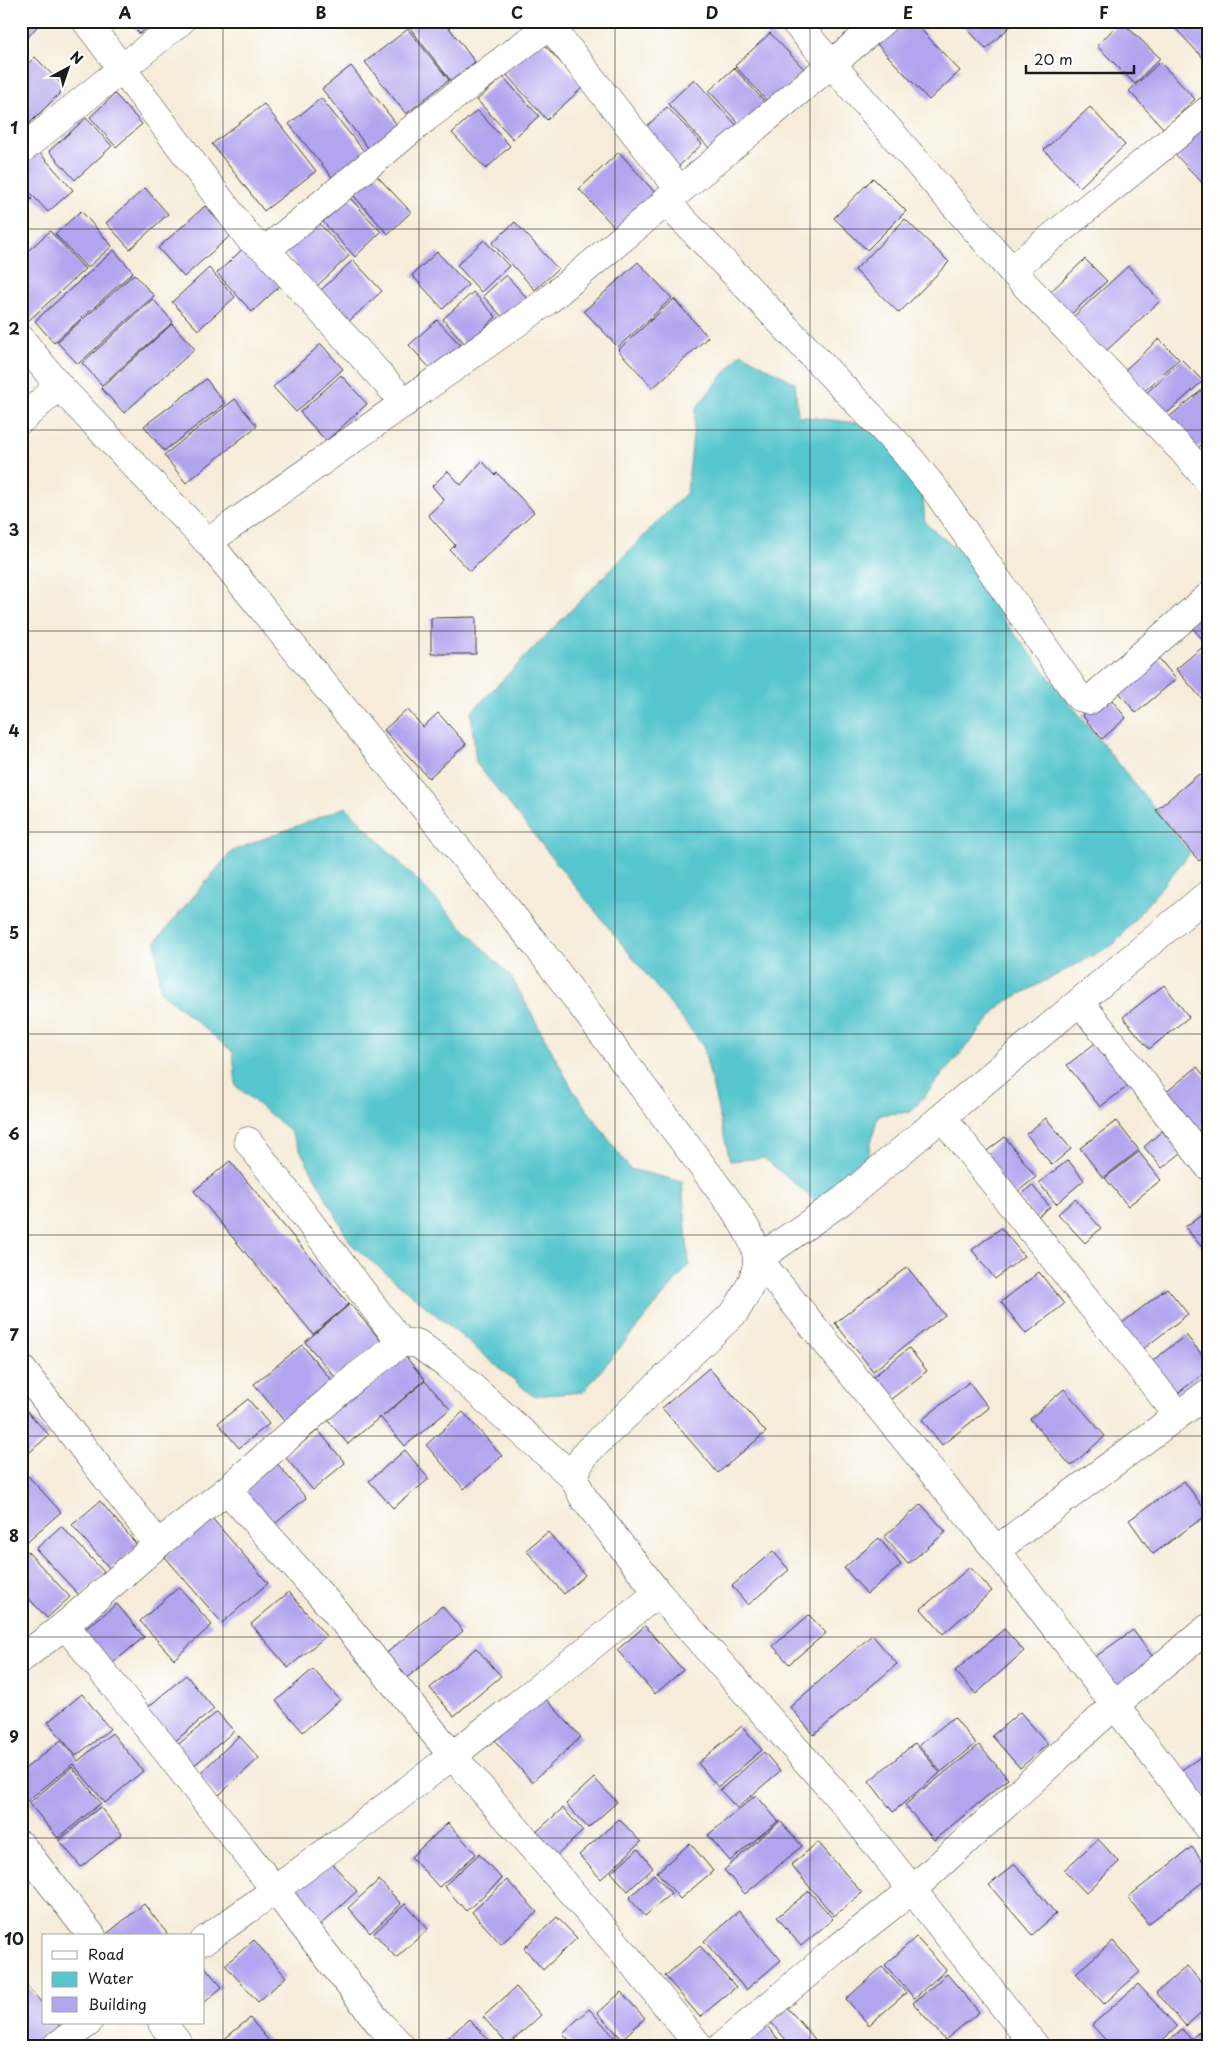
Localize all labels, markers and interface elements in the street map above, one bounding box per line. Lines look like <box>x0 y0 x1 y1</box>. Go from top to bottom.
text: A <box>119 0 132 24</box>
text: B <box>316 0 327 24</box>
text: C <box>511 0 523 24</box>
text: D <box>706 0 718 24</box>
text: E <box>903 0 913 24</box>
text: F <box>1099 0 1109 24</box>
north arrow <box>42 42 92 92</box>
scale bar <box>1026 42 1134 74</box>
text: N <box>66 46 88 69</box>
text: 20 m <box>1034 47 1073 70</box>
text: 1 <box>10 115 18 139</box>
text: 2 <box>8 316 20 340</box>
text: 3 <box>9 517 19 541</box>
text: 4 <box>9 718 20 742</box>
text: 5 <box>9 920 19 944</box>
text: 6 <box>8 1121 20 1145</box>
text: 7 <box>9 1322 19 1346</box>
text: 8 <box>9 1523 19 1547</box>
text: 9 <box>9 1724 19 1748</box>
text: 10 <box>4 1926 24 1950</box>
legend <box>42 1934 205 2024</box>
text: Road <box>88 1942 124 1965</box>
text: Water <box>88 1966 133 1989</box>
text: Building <box>88 1992 147 2015</box>

